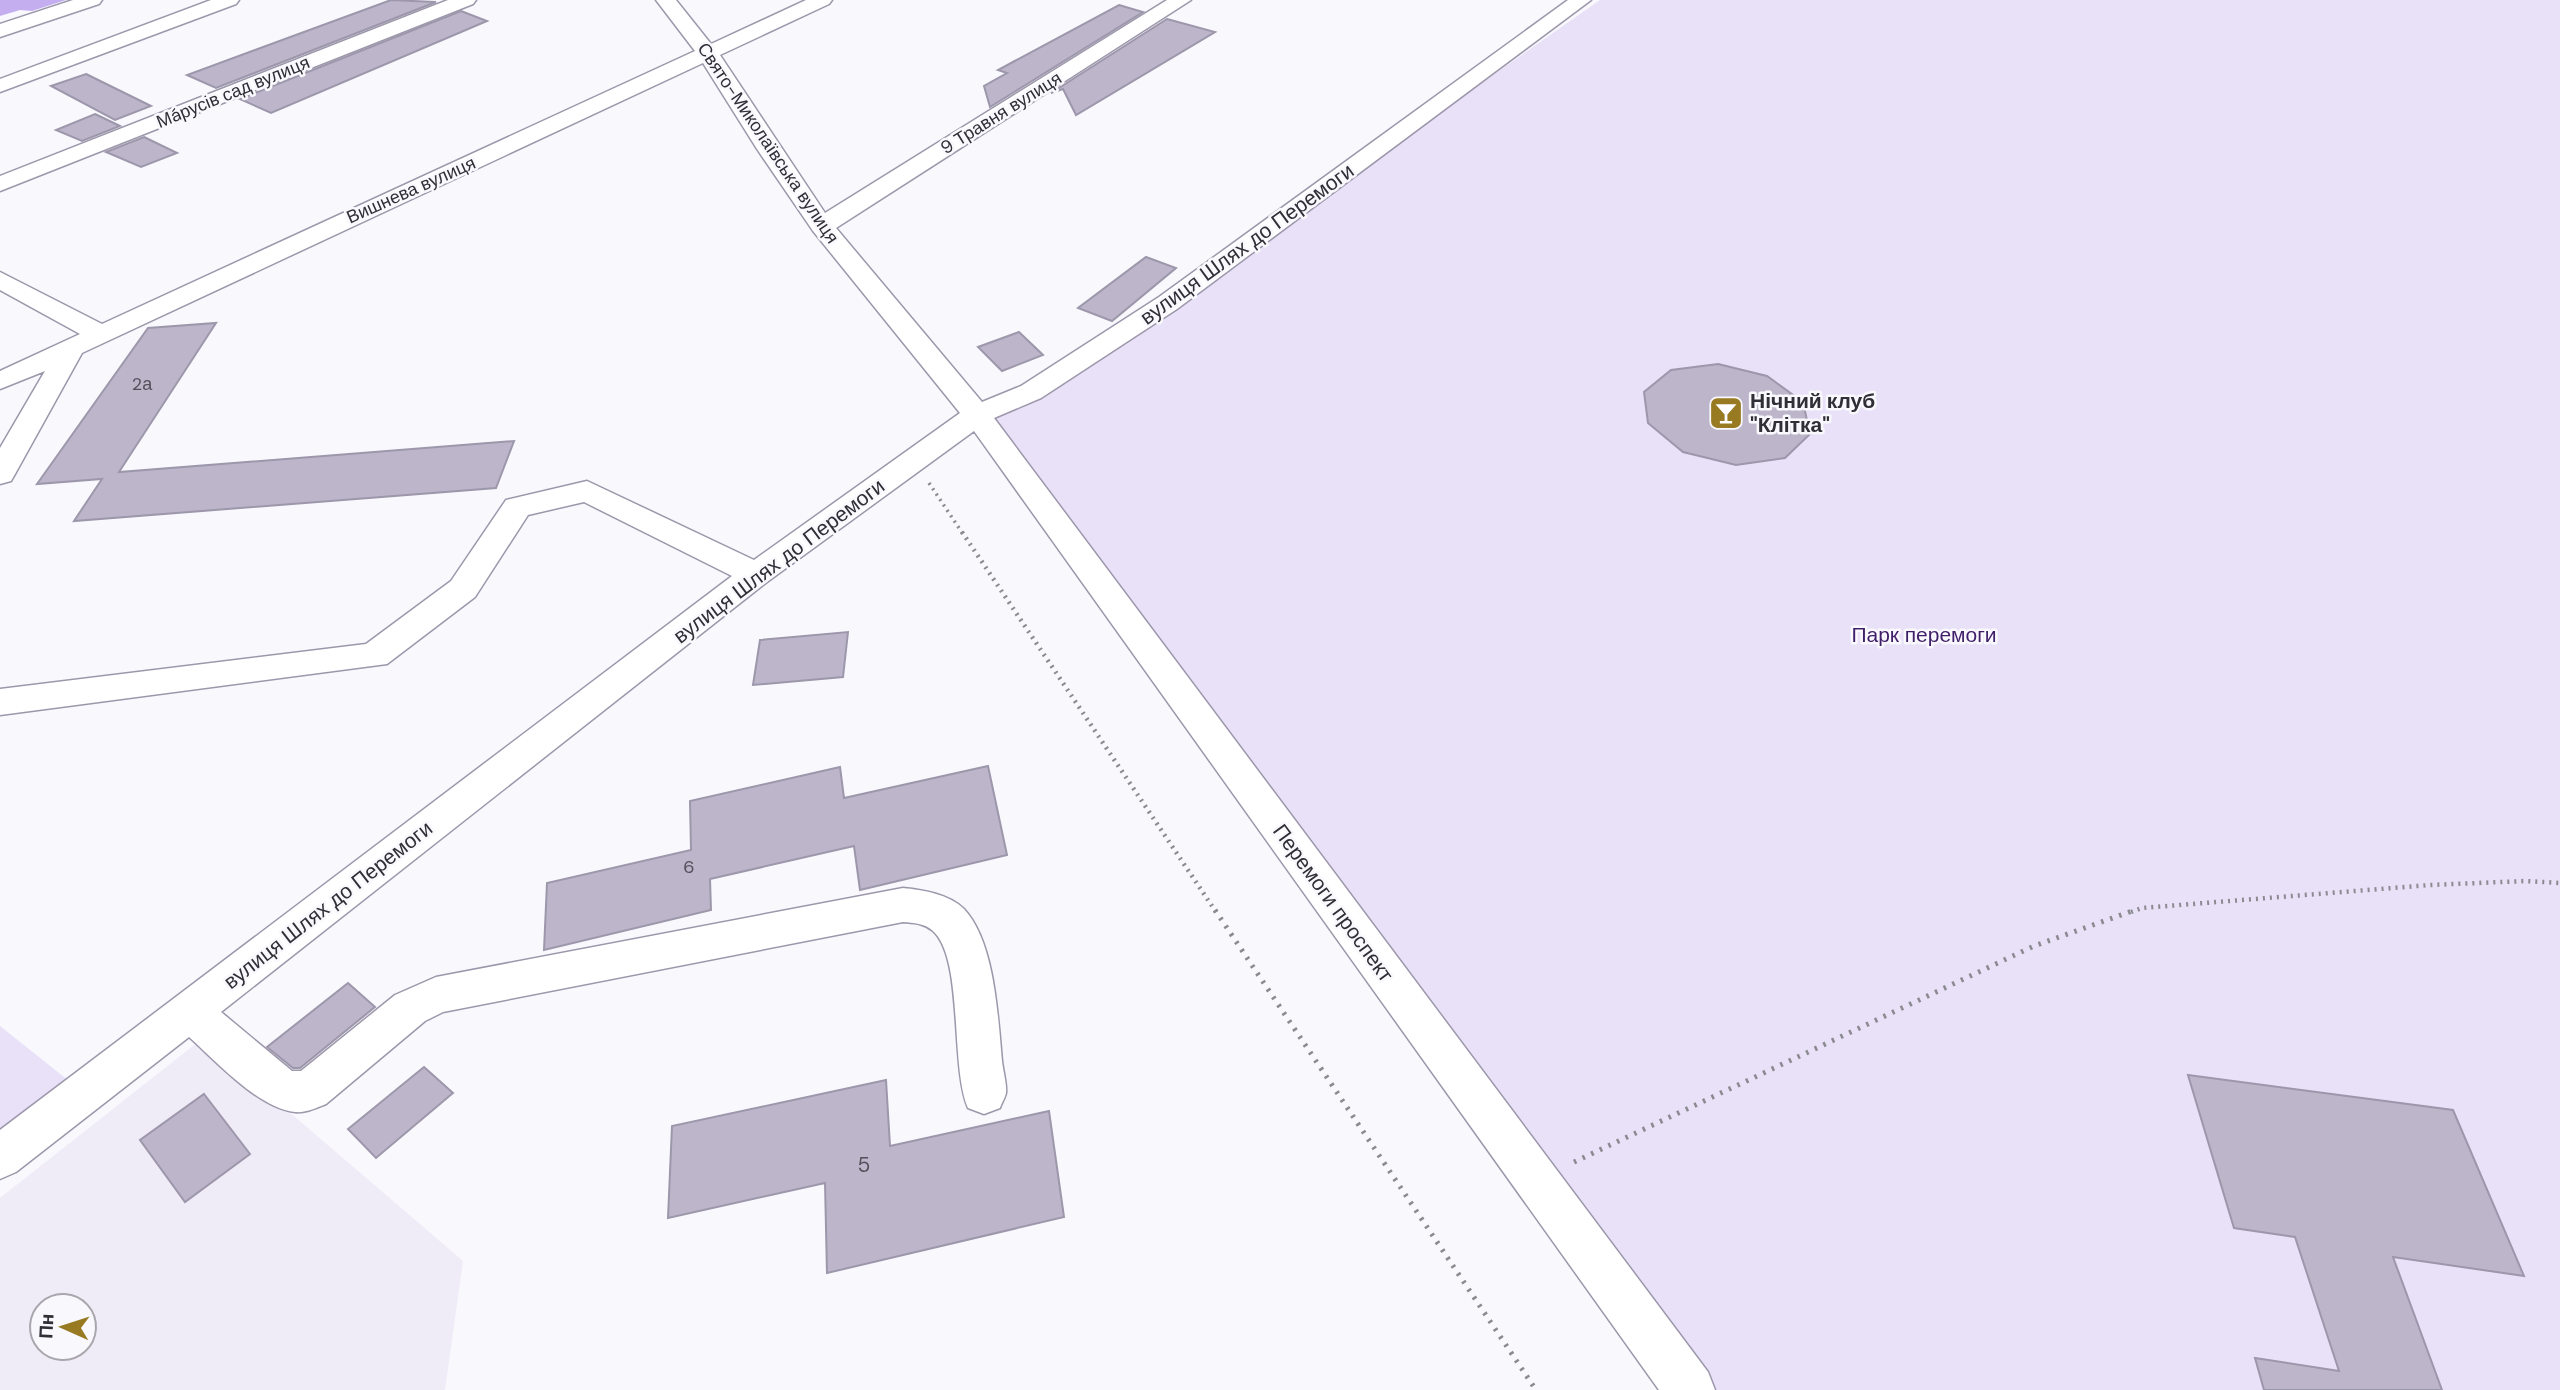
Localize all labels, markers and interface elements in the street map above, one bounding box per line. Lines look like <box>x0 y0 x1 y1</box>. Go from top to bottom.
street label: Свято-Миколаївська вулиця <box>692 38 844 248</box>
street label: Мáрусів сад вулиця <box>153 50 313 134</box>
street label: 9 Травня вулиця <box>936 66 1066 160</box>
street label: Вишнева вулиця <box>343 151 479 229</box>
street label: вулиця Шлях до Перемоги <box>1134 157 1360 331</box>
house number: 2а <box>132 372 153 396</box>
place label: Нічний клуб "Клітка" <box>1750 387 1875 439</box>
bar icon: Нічний клуб "Клітка" <box>1707 394 1745 432</box>
street label: вулиця Шлях до Перемоги <box>668 472 890 650</box>
park label: Парк перемоги <box>1851 621 1997 649</box>
street label: вулиця Шлях до Перемоги <box>218 815 438 995</box>
street label: Перемоги проспект <box>1266 819 1400 988</box>
house number: 6 <box>683 855 695 879</box>
house number: 5 <box>858 1151 870 1179</box>
north arrow <box>28 1292 98 1362</box>
text: Пн <box>33 1313 60 1339</box>

